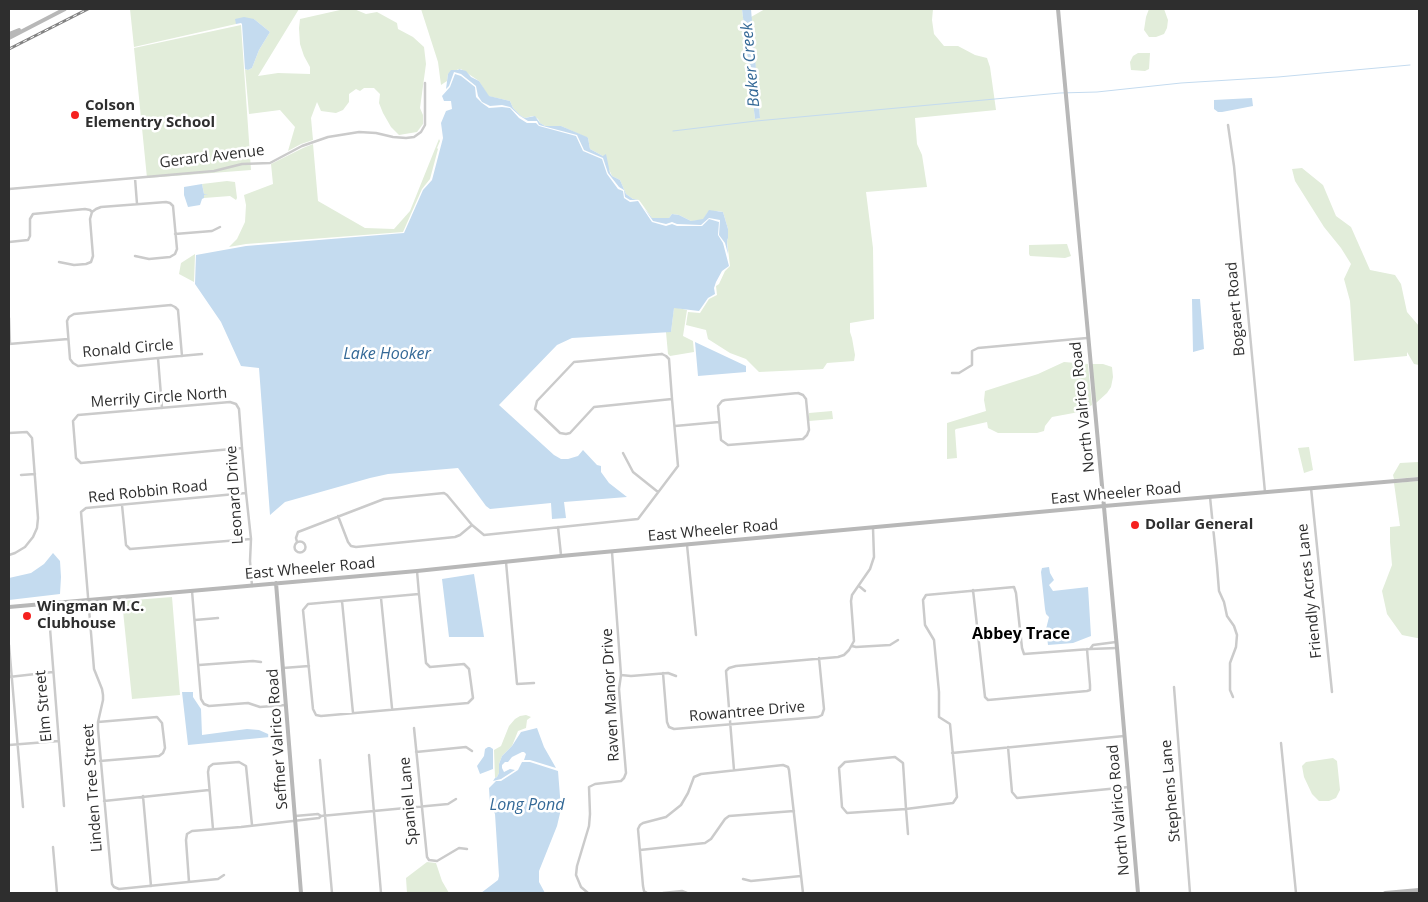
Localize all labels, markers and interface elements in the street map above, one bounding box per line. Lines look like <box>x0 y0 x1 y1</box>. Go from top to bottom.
water label: Baker Creek <box>738 22 764 108</box>
place label: Colson Elementry School <box>85 97 215 132</box>
marker: Colson Elementry School <box>69 109 81 121</box>
street label: Gerard Avenue <box>159 142 265 172</box>
street label: Bogaert Road <box>1223 261 1249 357</box>
street label: Ronald Circle <box>82 336 174 362</box>
street label: North Valrico Road <box>1067 341 1099 473</box>
water label: Lake Hooker <box>343 344 431 364</box>
street label: Merrily Circle North <box>90 384 228 412</box>
street label: Leonard Drive <box>223 445 247 545</box>
street label: Red Robbin Road <box>87 477 209 507</box>
street label: East Wheeler Road <box>1050 479 1182 509</box>
street label: East Wheeler Road <box>647 516 779 546</box>
place label: Dollar General <box>1145 516 1253 534</box>
marker: Dollar General <box>1129 519 1141 531</box>
street label: Friendly Acres Lane <box>1294 523 1326 659</box>
street label: East Wheeler Road <box>244 554 376 584</box>
place label: Wingman M.C. Clubhouse <box>37 598 144 633</box>
marker: Wingman M.C. Clubhouse <box>21 610 33 622</box>
district label: Abbey Trace <box>972 624 1070 644</box>
street label: Raven Manor Drive <box>599 628 623 762</box>
street label: Seffner Valrico Road <box>264 668 292 810</box>
street label: Elm Street <box>32 669 56 743</box>
street label: Rowantree Drive <box>688 698 806 726</box>
street label: Linden Tree Street <box>80 723 106 853</box>
street label: Stephens Lane <box>1158 739 1184 843</box>
street label: North Valrico Road <box>1104 744 1134 876</box>
street label: Spaniel Lane <box>396 756 422 846</box>
water label: Long Pond <box>490 795 564 815</box>

